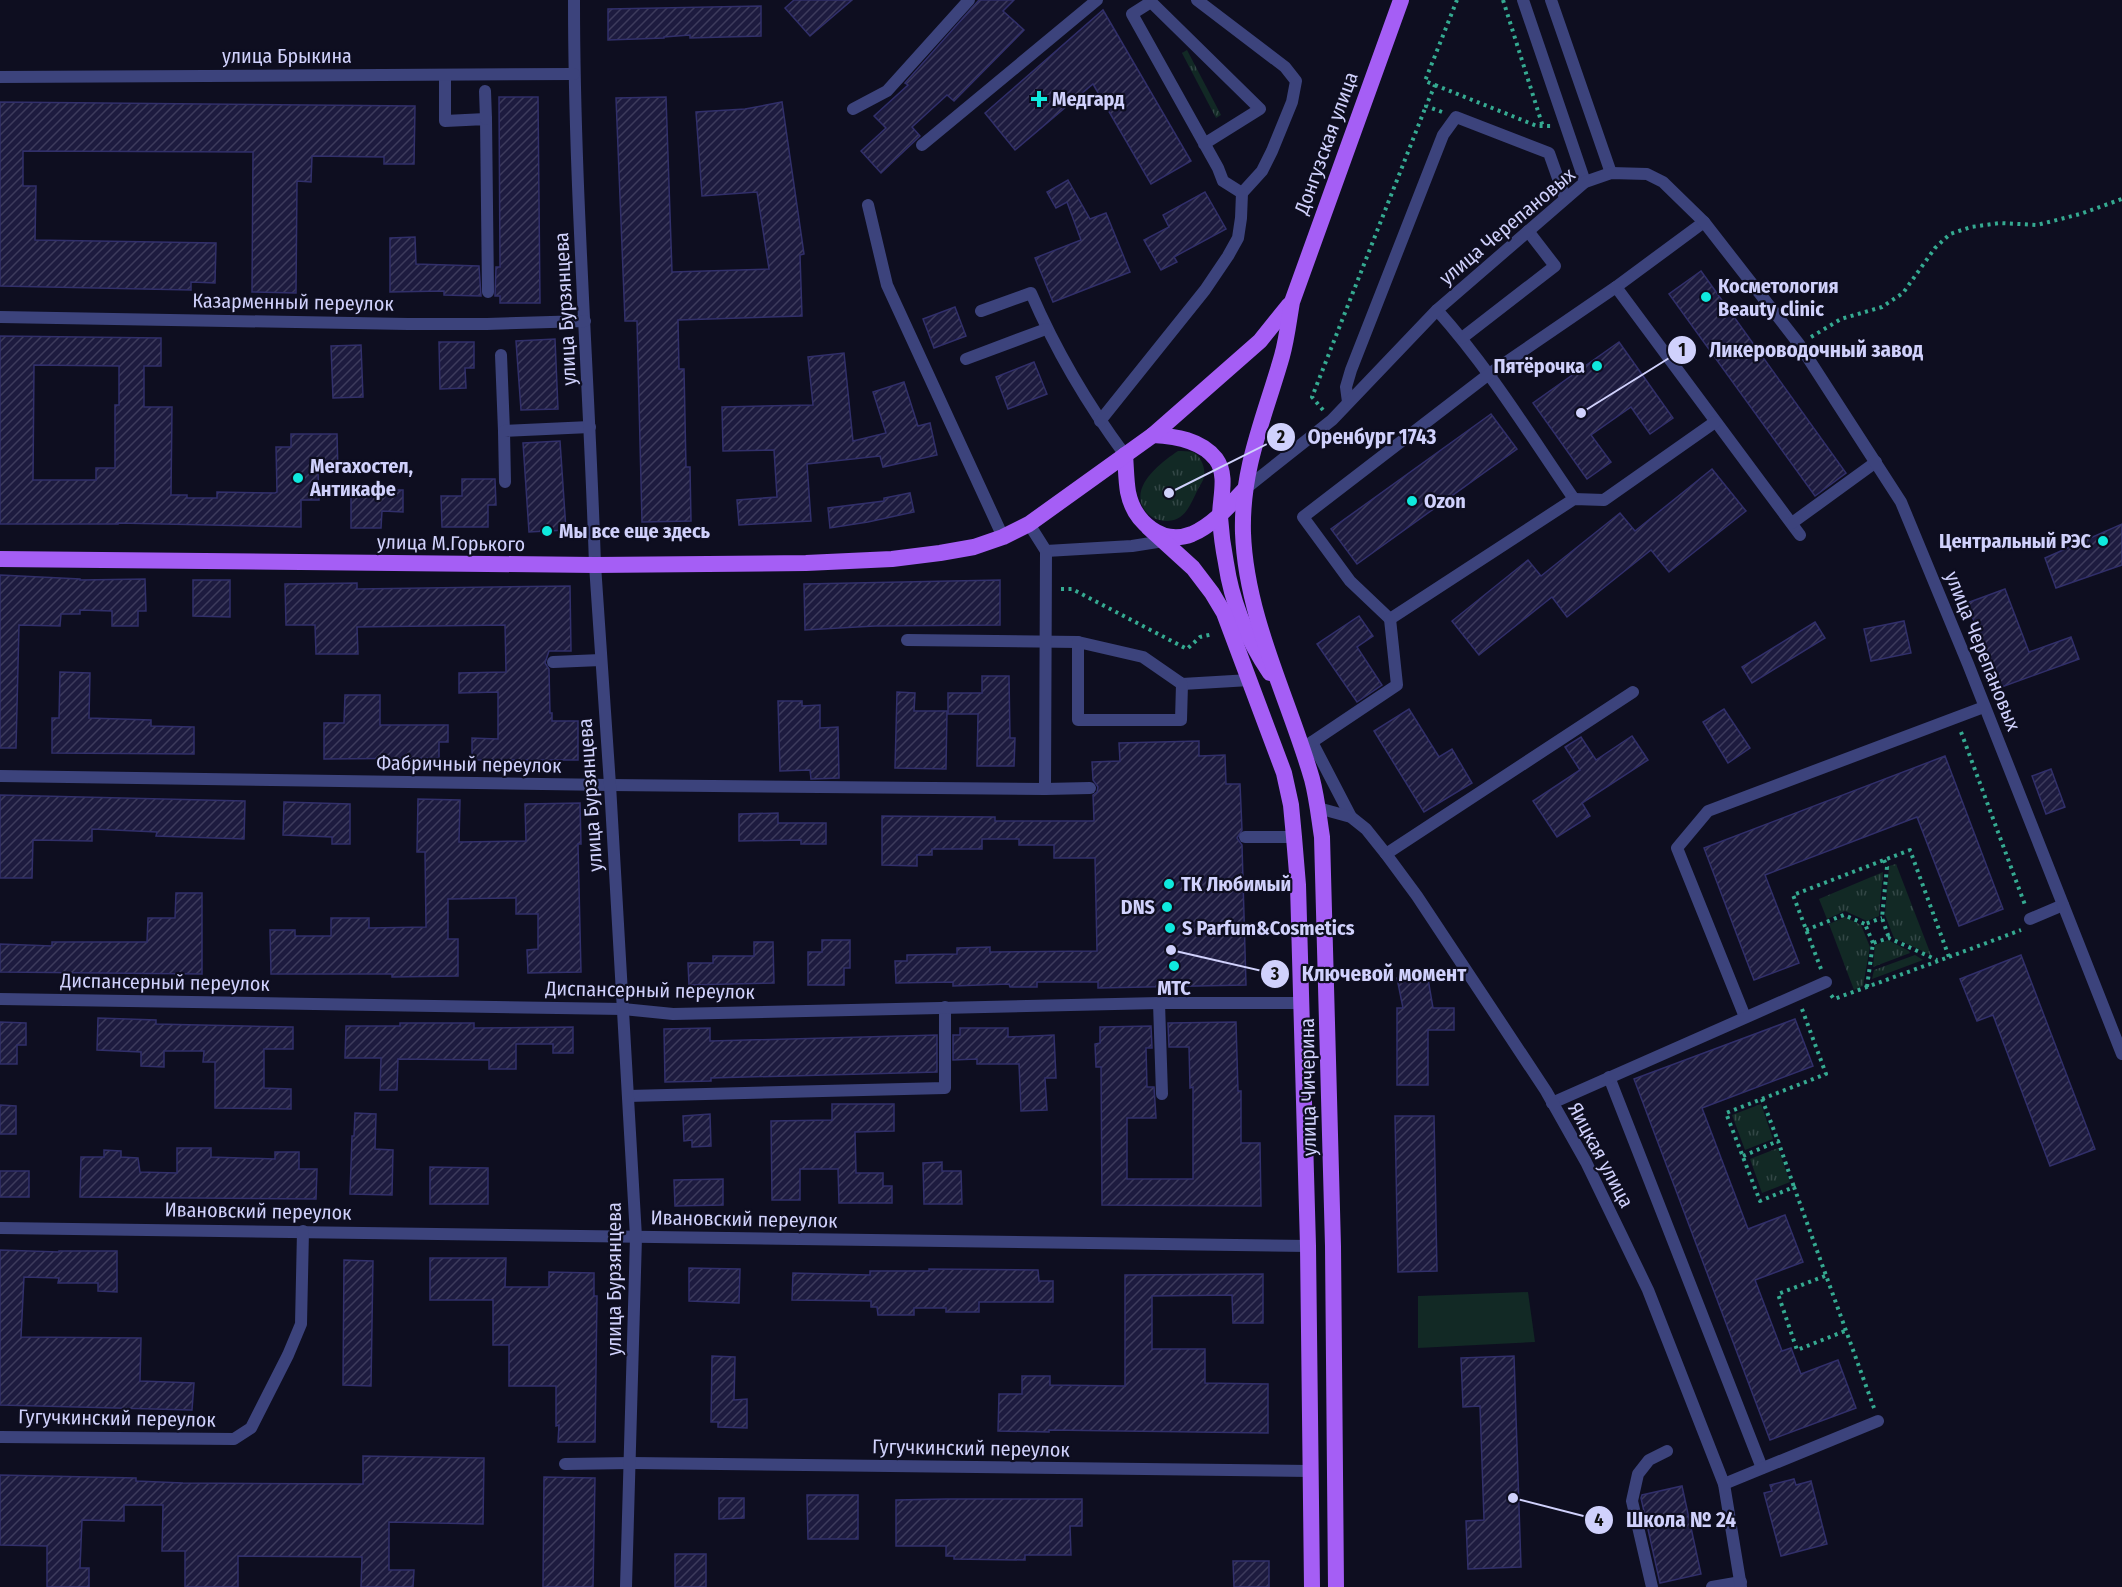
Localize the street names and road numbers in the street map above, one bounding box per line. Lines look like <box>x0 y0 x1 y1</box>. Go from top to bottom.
street label: улица Брыкина <box>222 44 352 68</box>
street label: Донгузская улица <box>1289 69 1363 218</box>
street label: улица Черепановых <box>1434 162 1580 290</box>
street label: улица Бурзянцева <box>549 232 581 386</box>
street label: Казарменный переулок <box>192 288 394 316</box>
street label: улица М.Горького <box>377 530 525 556</box>
street label: улица Черепановых <box>1940 568 2026 734</box>
street label: улица Бурзянцева <box>573 718 607 872</box>
street label: Фабричный переулок <box>376 750 562 778</box>
street label: Диспансерный переулок <box>59 968 270 996</box>
street label: Диспансерный переулок <box>544 976 755 1004</box>
street label: улица Чичерина <box>1295 1018 1321 1156</box>
street label: Яицкая улица <box>1563 1098 1639 1212</box>
street label: Ивановский переулок <box>164 1197 352 1225</box>
street label: улица Бурзянцева <box>602 1202 626 1356</box>
street label: Ивановский переулок <box>650 1205 838 1233</box>
street label: Гугучкинский переулок <box>18 1404 217 1432</box>
street label: Гугучкинский переулок <box>872 1434 1071 1462</box>

